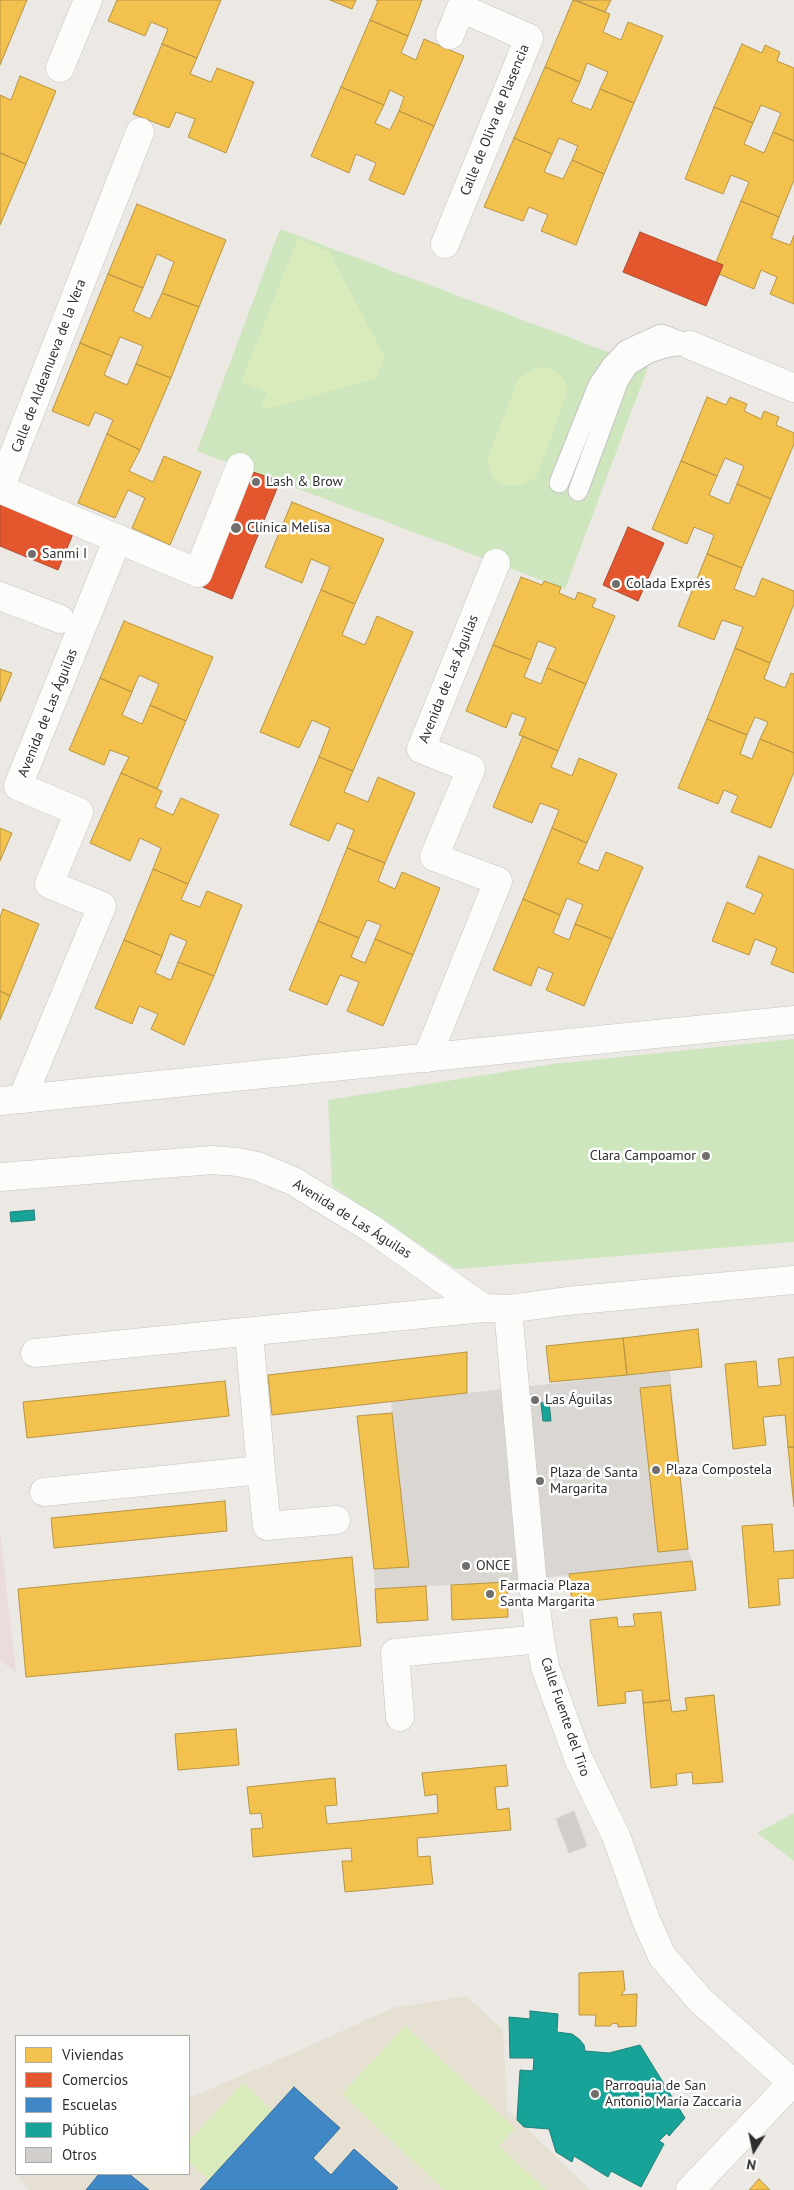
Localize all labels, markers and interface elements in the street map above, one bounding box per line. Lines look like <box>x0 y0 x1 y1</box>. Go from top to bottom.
street label: Calle de Oliva de Plasencia <box>457 42 533 198</box>
street label: Calle de Aldeanueva de la Vera <box>8 277 90 455</box>
place label: Lash & Brow <box>266 474 343 490</box>
marker: Lash & Brow <box>250 476 262 488</box>
place label: Clínica Melisa <box>247 520 330 536</box>
marker: Clínica Melisa <box>229 521 243 535</box>
place label: Sanmi I <box>42 546 87 562</box>
marker: Sanmi I <box>26 548 38 560</box>
place label: Colada Exprés <box>626 576 710 592</box>
marker: Colada Exprés <box>610 578 622 590</box>
street label: Avenida de Las Águilas <box>416 612 482 746</box>
street label: Avenida de Las Águilas <box>15 646 81 780</box>
place label: Clara Campoamor <box>590 1148 696 1164</box>
marker: Clara Campoamor <box>700 1150 712 1162</box>
street label: Avenida de Las Águilas <box>290 1176 414 1262</box>
place label: Las Águilas <box>545 1392 612 1408</box>
marker: Las Águilas <box>529 1394 541 1406</box>
place label: Plaza Compostela <box>666 1462 772 1478</box>
marker: Plaza Compostela <box>650 1464 662 1476</box>
place label: Plaza de Santa Margarita <box>550 1465 638 1498</box>
marker: Plaza de Santa Margarita <box>534 1475 546 1487</box>
place label: ONCE <box>476 1558 510 1574</box>
marker: ONCE <box>460 1560 472 1572</box>
place label: Farmacia Plaza Santa Margarita <box>500 1578 595 1610</box>
marker: Farmacia Plaza Santa Margarita <box>484 1588 496 1600</box>
street label: Calle Fuente del Tiro <box>537 1655 593 1779</box>
legend <box>15 2035 190 2175</box>
text: Viviendas <box>62 2045 123 2064</box>
text: Comercios <box>62 2070 128 2089</box>
place label: Parroquia de San Antonio María Zaccaria <box>605 2078 742 2110</box>
marker: Parroquia de San Antonio María Zaccaria <box>589 2088 601 2100</box>
text: Escuelas <box>62 2095 117 2114</box>
text: Público <box>62 2120 109 2139</box>
north arrow <box>729 2125 779 2175</box>
text: Otros <box>62 2145 97 2164</box>
text: N <box>745 2155 757 2174</box>

